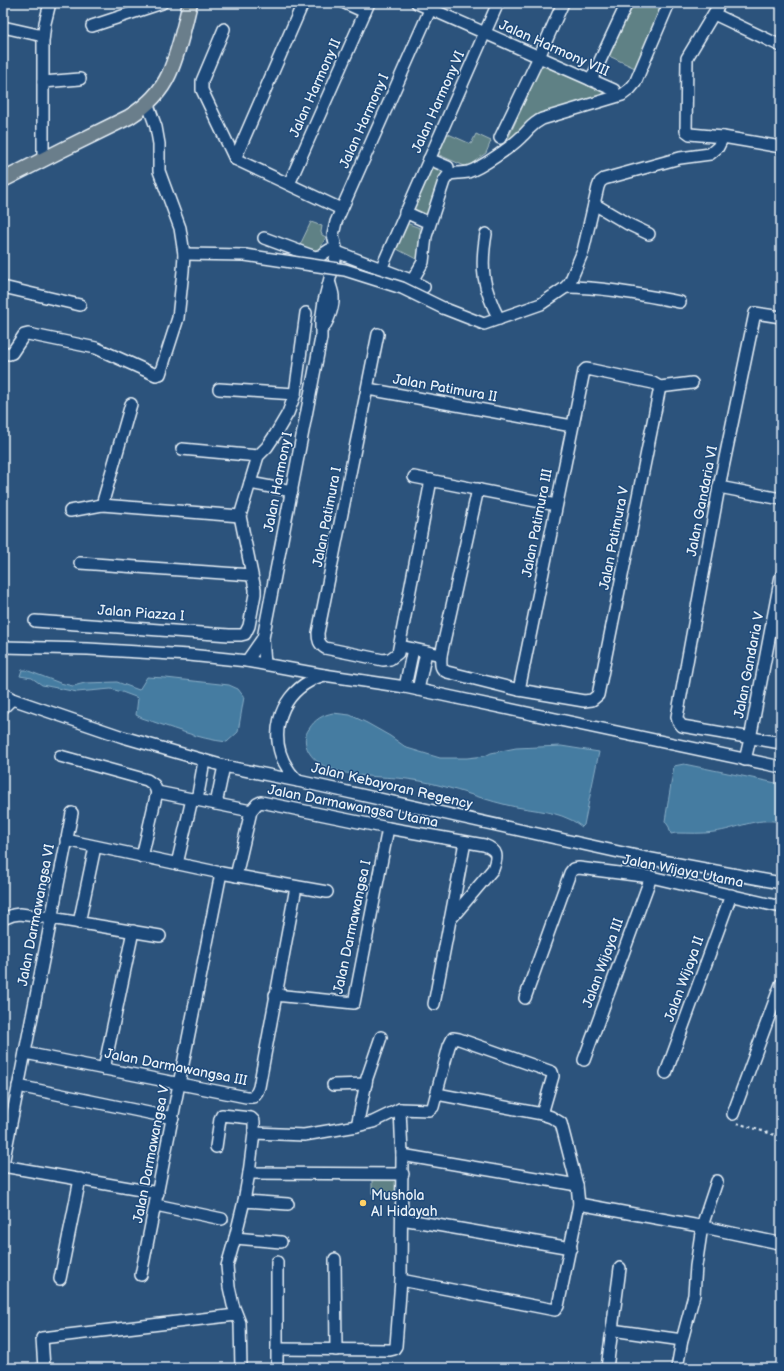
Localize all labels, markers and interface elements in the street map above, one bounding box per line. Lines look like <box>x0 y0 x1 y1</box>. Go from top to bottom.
street label: Jalan Harmony VIII <box>496 16 612 80</box>
street label: Jalan Harmony II <box>286 36 344 140</box>
street label: Jalan Harmony VI <box>408 48 468 156</box>
street label: Jalan Harmony I <box>336 71 392 171</box>
street label: Jalan Patimura II <box>391 370 499 406</box>
street label: Jalan Harmony I <box>260 430 296 534</box>
street label: Jalan Gandaria VI <box>683 444 721 558</box>
street label: Jalan Patimura I <box>309 466 345 568</box>
street label: Jalan Patimura III <box>518 467 556 579</box>
street label: Jalan Patimura V <box>596 484 632 591</box>
street label: Jalan Piazza I <box>97 601 185 625</box>
street label: Jalan Gandaria V <box>730 610 768 720</box>
street label: Jalan Kebayoran Regency <box>310 759 475 813</box>
street label: Jalan Darmawangsa Utama <box>266 781 440 831</box>
street label: Jalan Darmawangsa VI <box>14 842 58 988</box>
street label: Jalan Wijaya Utama <box>621 851 745 891</box>
street label: Jalan Darmawangsa I <box>330 859 374 995</box>
street label: Jalan Wijaya III <box>579 916 627 1010</box>
street label: Jalan Wijaya II <box>661 934 707 1024</box>
street label: Jalan Darmawangsa III <box>103 1045 249 1089</box>
street label: Jalan Darmawangsa V <box>129 1083 173 1224</box>
place label: Mushola Al Hidayah <box>371 1187 438 1220</box>
marker: Mushola Al Hidayah <box>358 1198 368 1208</box>

